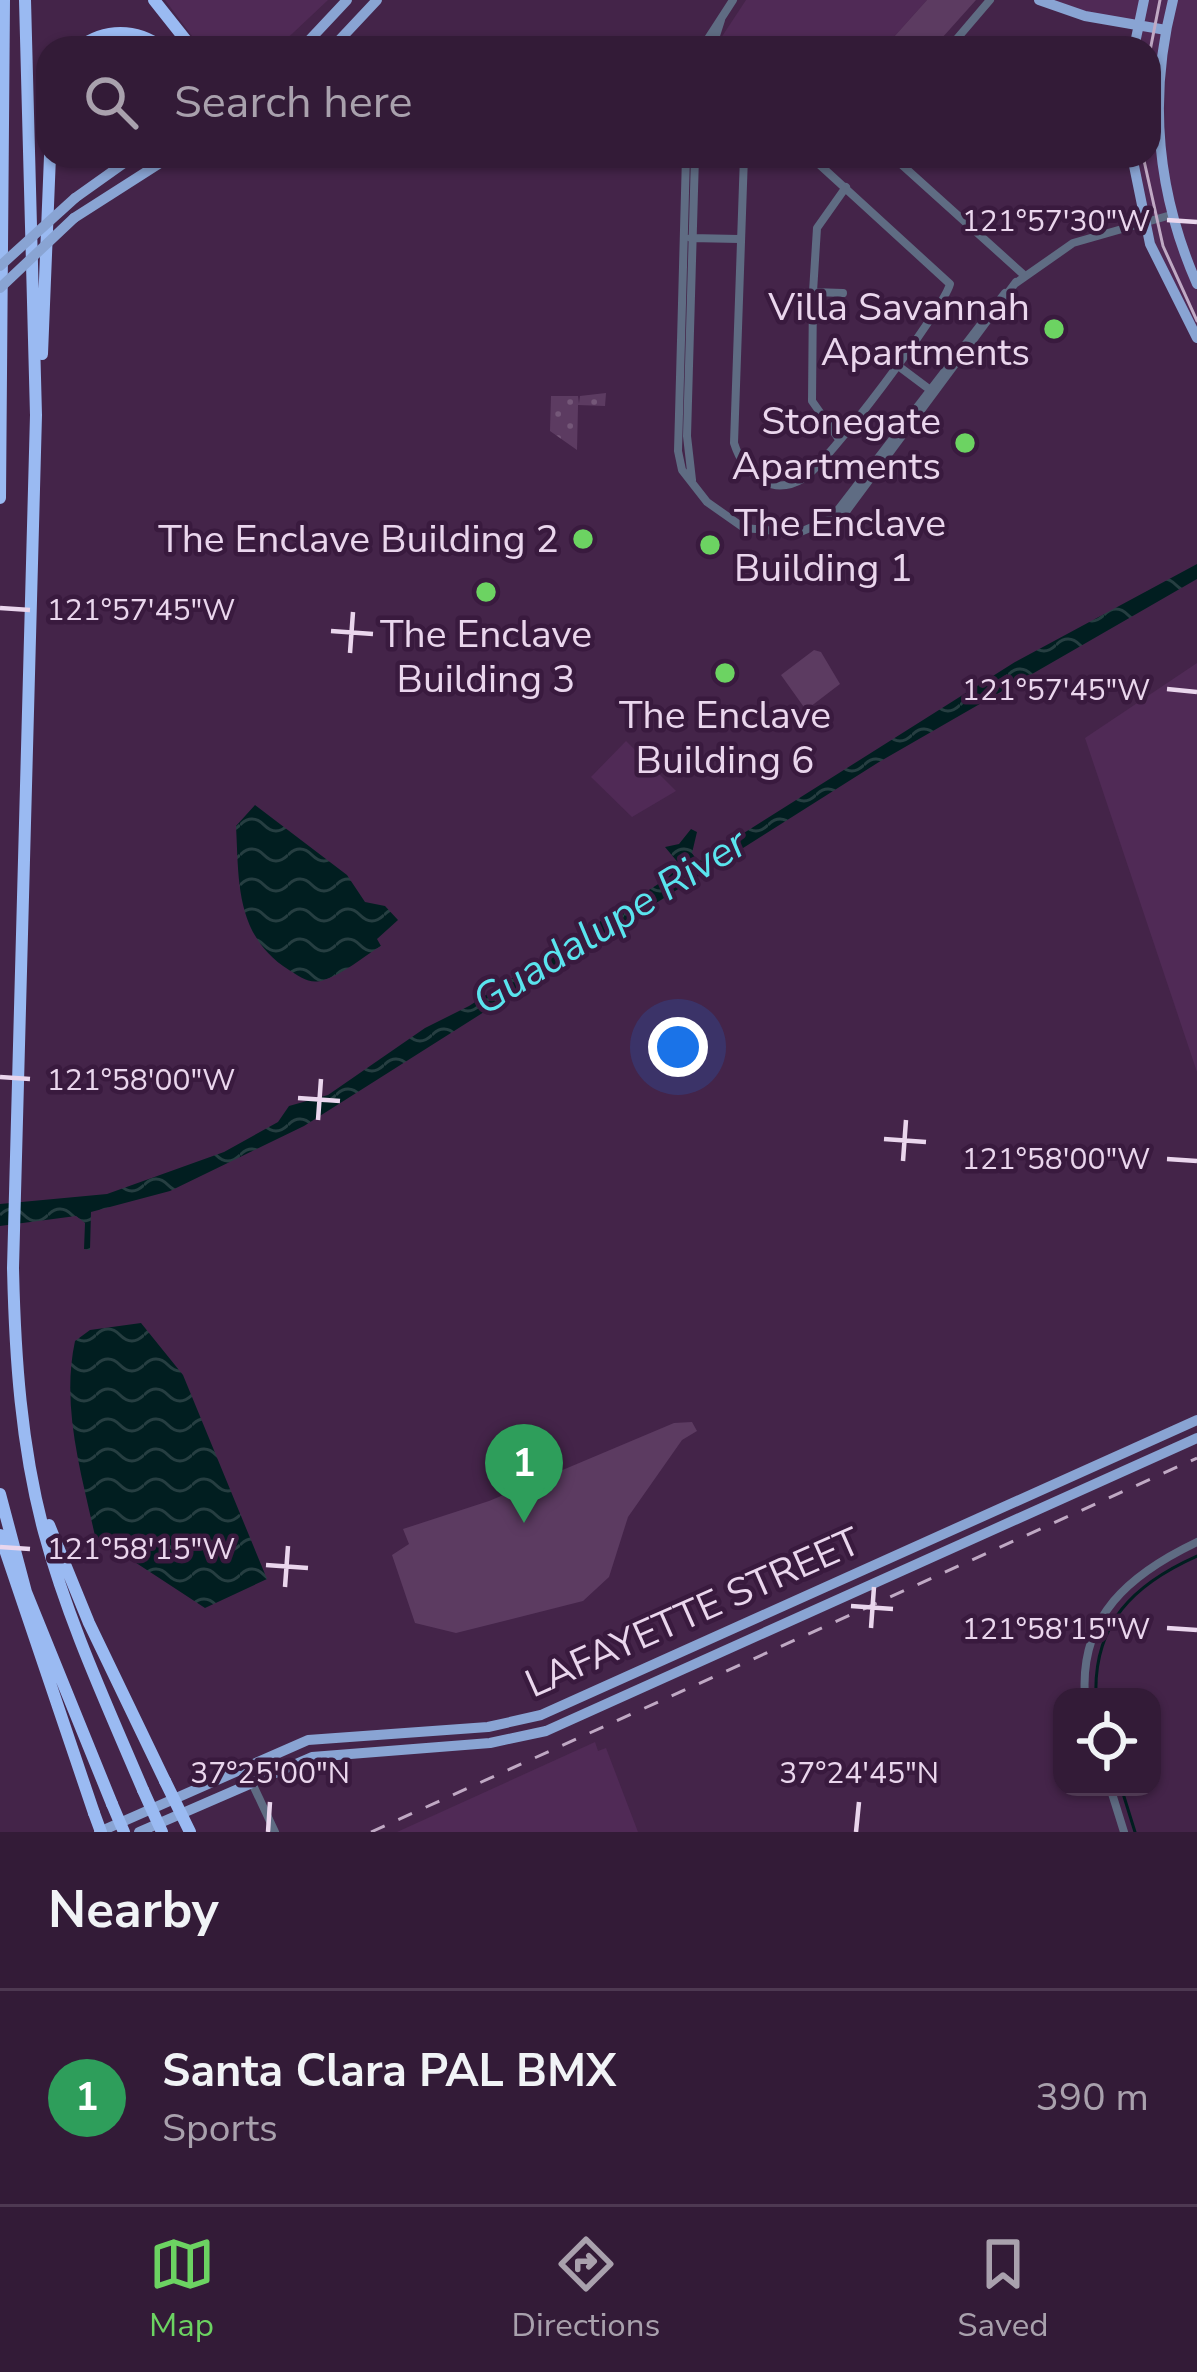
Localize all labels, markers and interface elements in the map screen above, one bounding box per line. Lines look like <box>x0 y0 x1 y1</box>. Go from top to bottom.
search box <box>36 36 1161 168</box>
icon: search <box>78 69 144 135</box>
text: Search here <box>174 72 413 133</box>
text: 121°57'30"W <box>962 201 1150 242</box>
place label: Villa Savannah Apartments <box>767 281 1030 379</box>
marker: Villa Savannah Apartments <box>1041 316 1067 342</box>
place label: Stonegate Apartments <box>732 395 941 493</box>
marker: Stonegate Apartments <box>952 430 978 456</box>
place label: The Enclave Building 1 <box>734 497 946 595</box>
place label: The Enclave Building 2 <box>158 513 559 566</box>
marker: The Enclave Building 2 <box>570 526 596 552</box>
marker: The Enclave Building 1 <box>697 532 723 558</box>
marker: The Enclave Building 3 <box>473 579 499 605</box>
text: 121°57'45"W <box>47 590 235 631</box>
place label: The Enclave Building 3 <box>380 608 592 706</box>
marker: The Enclave Building 6 <box>712 660 738 686</box>
text: 121°57'45"W <box>962 670 1150 711</box>
place label: The Enclave Building 6 <box>619 689 831 787</box>
water label: Guadalupe River <box>462 814 759 1029</box>
your location <box>648 1017 708 1077</box>
text: 121°58'00"W <box>47 1060 235 1101</box>
text: 121°58'00"W <box>962 1139 1150 1180</box>
pin: 1 <box>485 1424 563 1523</box>
street label: LAFAYETTE STREET <box>517 1515 869 1711</box>
text: 121°58'15"W <box>47 1529 235 1570</box>
text: 121°58'15"W <box>962 1609 1150 1650</box>
map controls <box>1053 1688 1161 1796</box>
button: locate <box>1053 1688 1161 1796</box>
text: 37°25'00"N <box>190 1753 350 1794</box>
text: 37°24'45"N <box>779 1753 939 1794</box>
text: Nearby <box>48 1875 219 1945</box>
text: Santa Clara PAL BMX <box>162 2041 616 2102</box>
text: 1 <box>75 2071 99 2124</box>
text: 390 m <box>1035 2071 1149 2124</box>
text: Sports <box>162 2102 278 2155</box>
tab: Map <box>149 2231 215 2348</box>
tab: Directions <box>512 2231 660 2348</box>
tab: Saved <box>957 2231 1048 2348</box>

